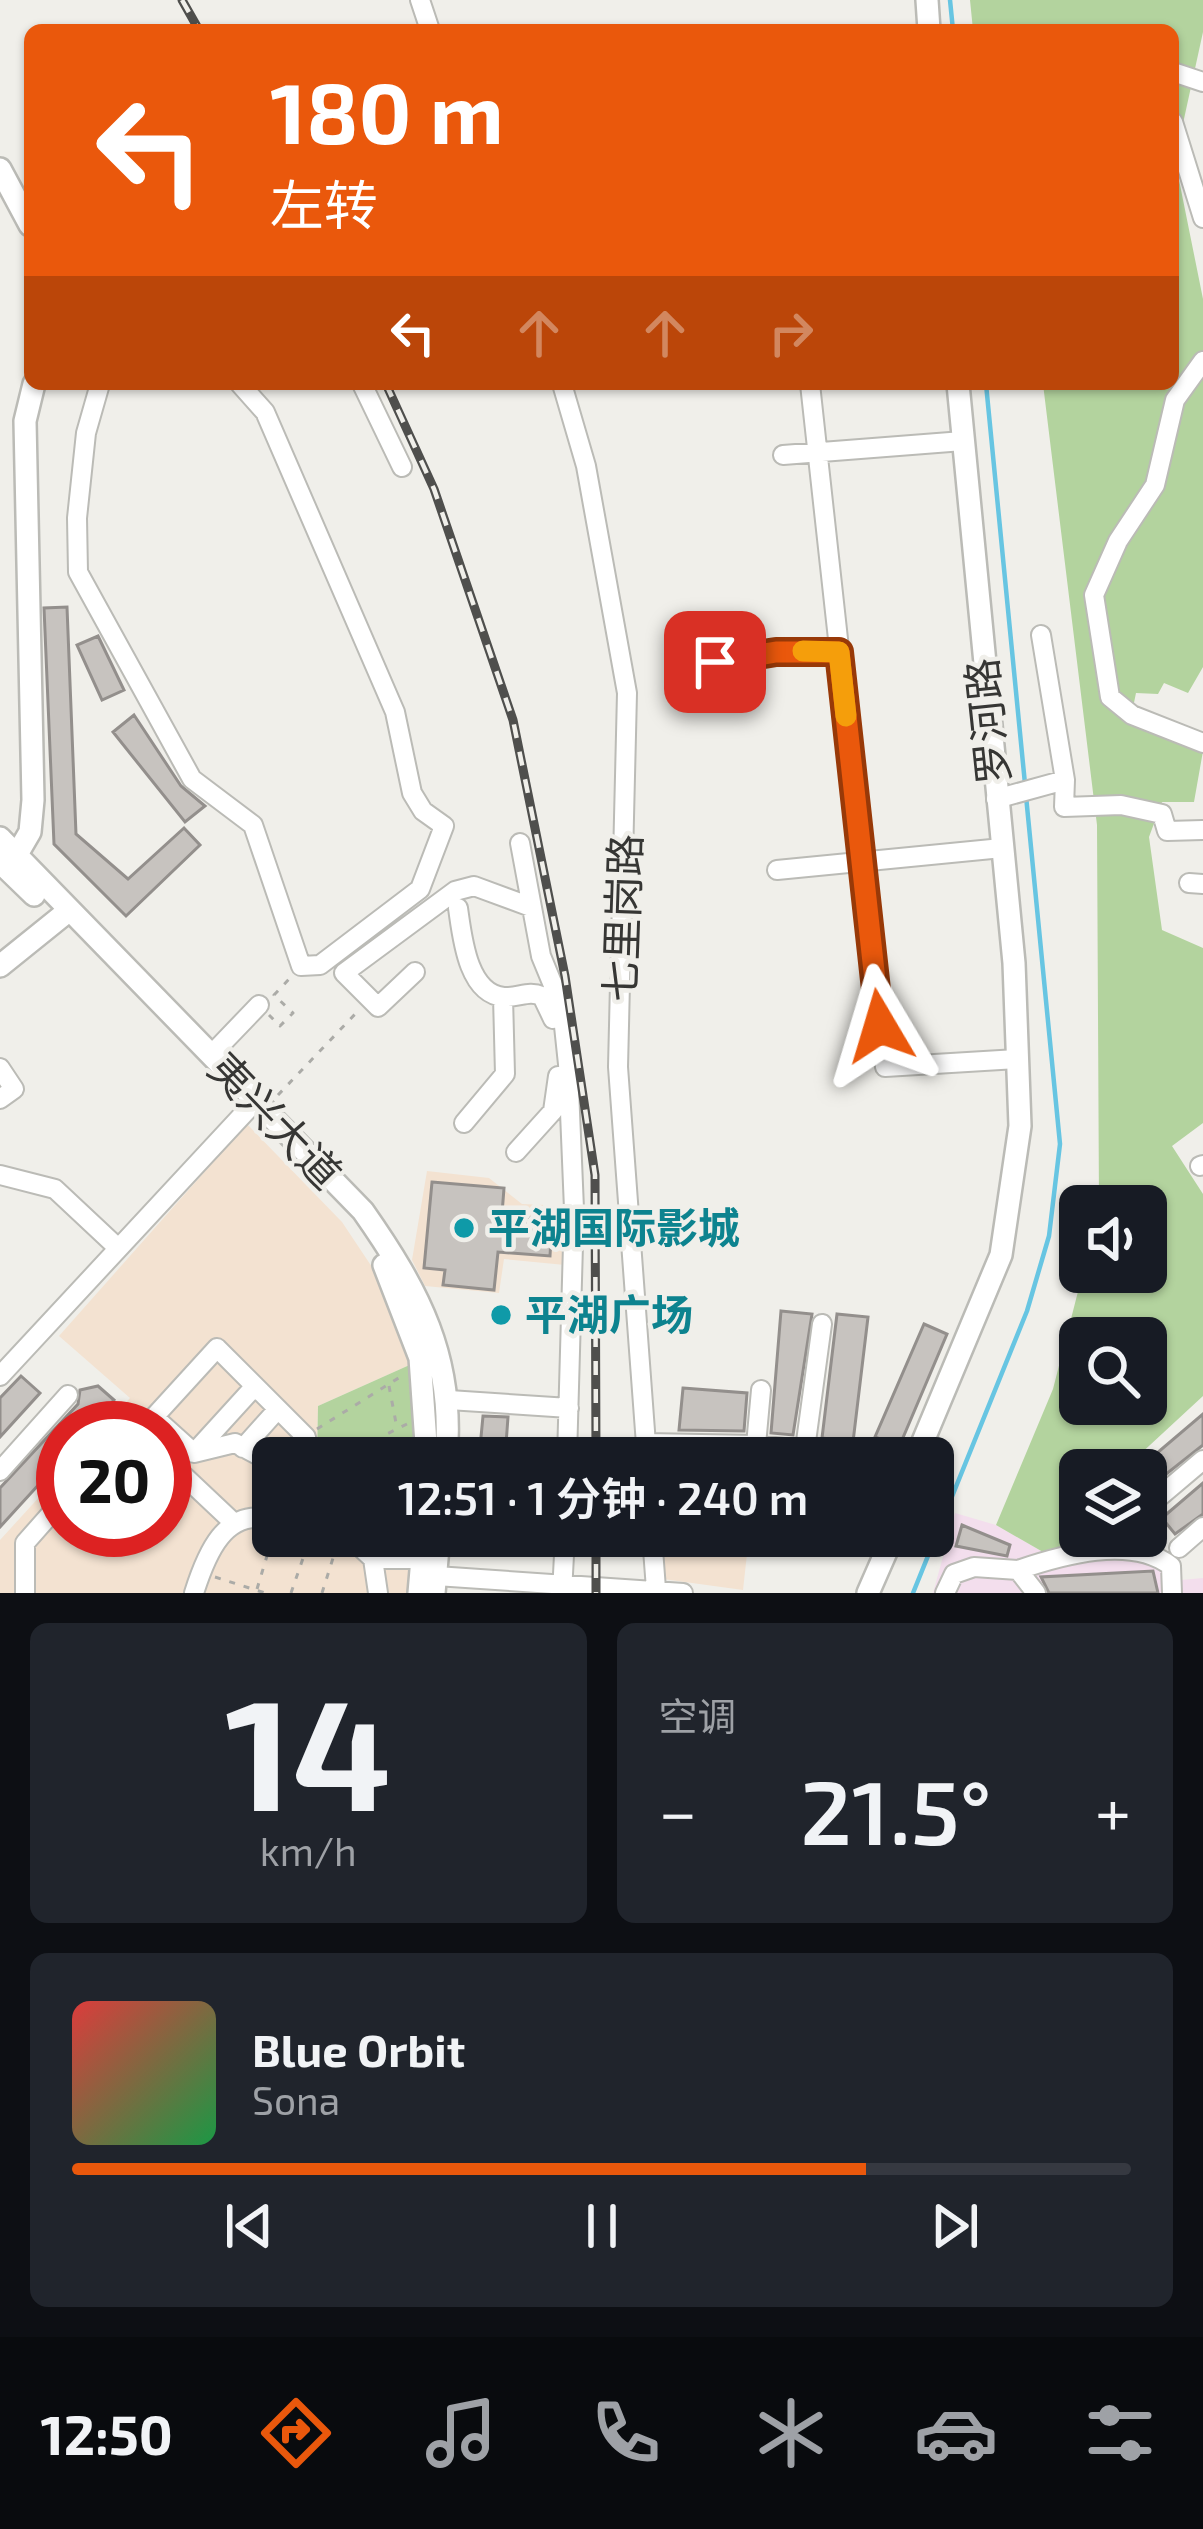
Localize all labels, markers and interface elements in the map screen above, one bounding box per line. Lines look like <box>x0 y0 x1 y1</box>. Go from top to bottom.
text: 180 m <box>270 60 504 161</box>
icon: left <box>72 72 228 228</box>
text: 左转 <box>270 171 378 236</box>
icon: left <box>380 300 446 366</box>
icon: ahead <box>506 300 572 366</box>
icon: ahead <box>632 300 698 366</box>
icon: right <box>758 300 824 366</box>
pin <box>664 611 766 713</box>
icon: arrive <box>682 629 748 695</box>
street label: 罗河路 <box>955 656 1017 786</box>
street label: 七里岗路 <box>593 833 649 1003</box>
position arrow <box>817 963 943 1089</box>
street label: 夷兴大道 <box>200 1042 353 1197</box>
map controls <box>1059 1185 1167 1557</box>
button: sound <box>1059 1185 1167 1293</box>
place label: 平湖国际影城 <box>488 1201 740 1251</box>
marker: 平湖国际影城 <box>451 1215 477 1241</box>
place label: 平湖广场 <box>525 1288 693 1338</box>
marker: 平湖广场 <box>488 1302 514 1328</box>
button: search <box>1059 1317 1167 1425</box>
speed limit sign: 20 <box>36 1401 192 1557</box>
button: layers <box>1059 1449 1167 1557</box>
text: 12:51 · 1 分钟 · 240 m <box>398 1470 808 1524</box>
text: 14 <box>225 1655 392 1842</box>
text: 空调 <box>659 1692 737 1739</box>
text: 21.5° <box>800 1755 992 1863</box>
text: − <box>659 1770 697 1849</box>
text: + <box>1095 1770 1131 1849</box>
text: km/h <box>260 1827 357 1874</box>
text: Blue Orbit <box>252 2022 465 2076</box>
text: Sona <box>252 2076 340 2123</box>
icon: previous <box>216 2193 282 2259</box>
icon: pause <box>569 2193 635 2259</box>
icon: next <box>922 2193 988 2259</box>
icon: directions <box>254 2391 338 2475</box>
icon: music <box>419 2391 503 2475</box>
icon: phone <box>584 2391 668 2475</box>
icon: climate <box>749 2391 833 2475</box>
icon: car <box>914 2391 998 2475</box>
icon: filters <box>1078 2391 1162 2475</box>
text: 12:50 <box>40 2401 173 2466</box>

